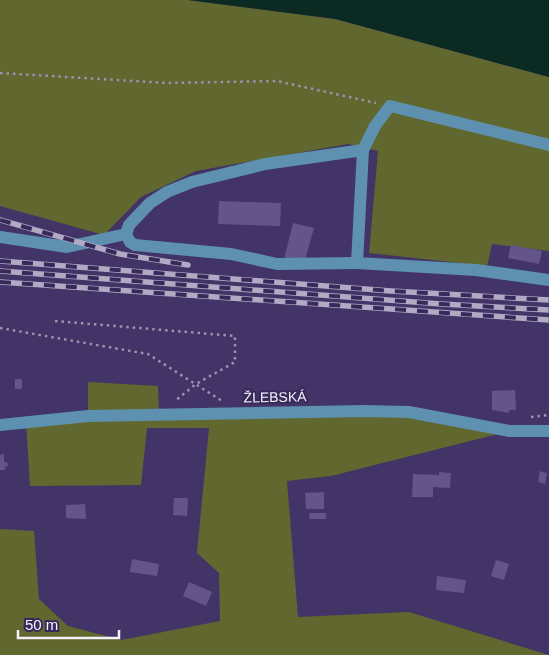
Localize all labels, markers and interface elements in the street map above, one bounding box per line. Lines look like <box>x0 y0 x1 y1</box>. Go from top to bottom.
street label: ŽLEBSKÁ <box>243 388 307 406</box>
scale bar <box>18 608 119 640</box>
text: 50 m <box>25 616 58 633</box>

